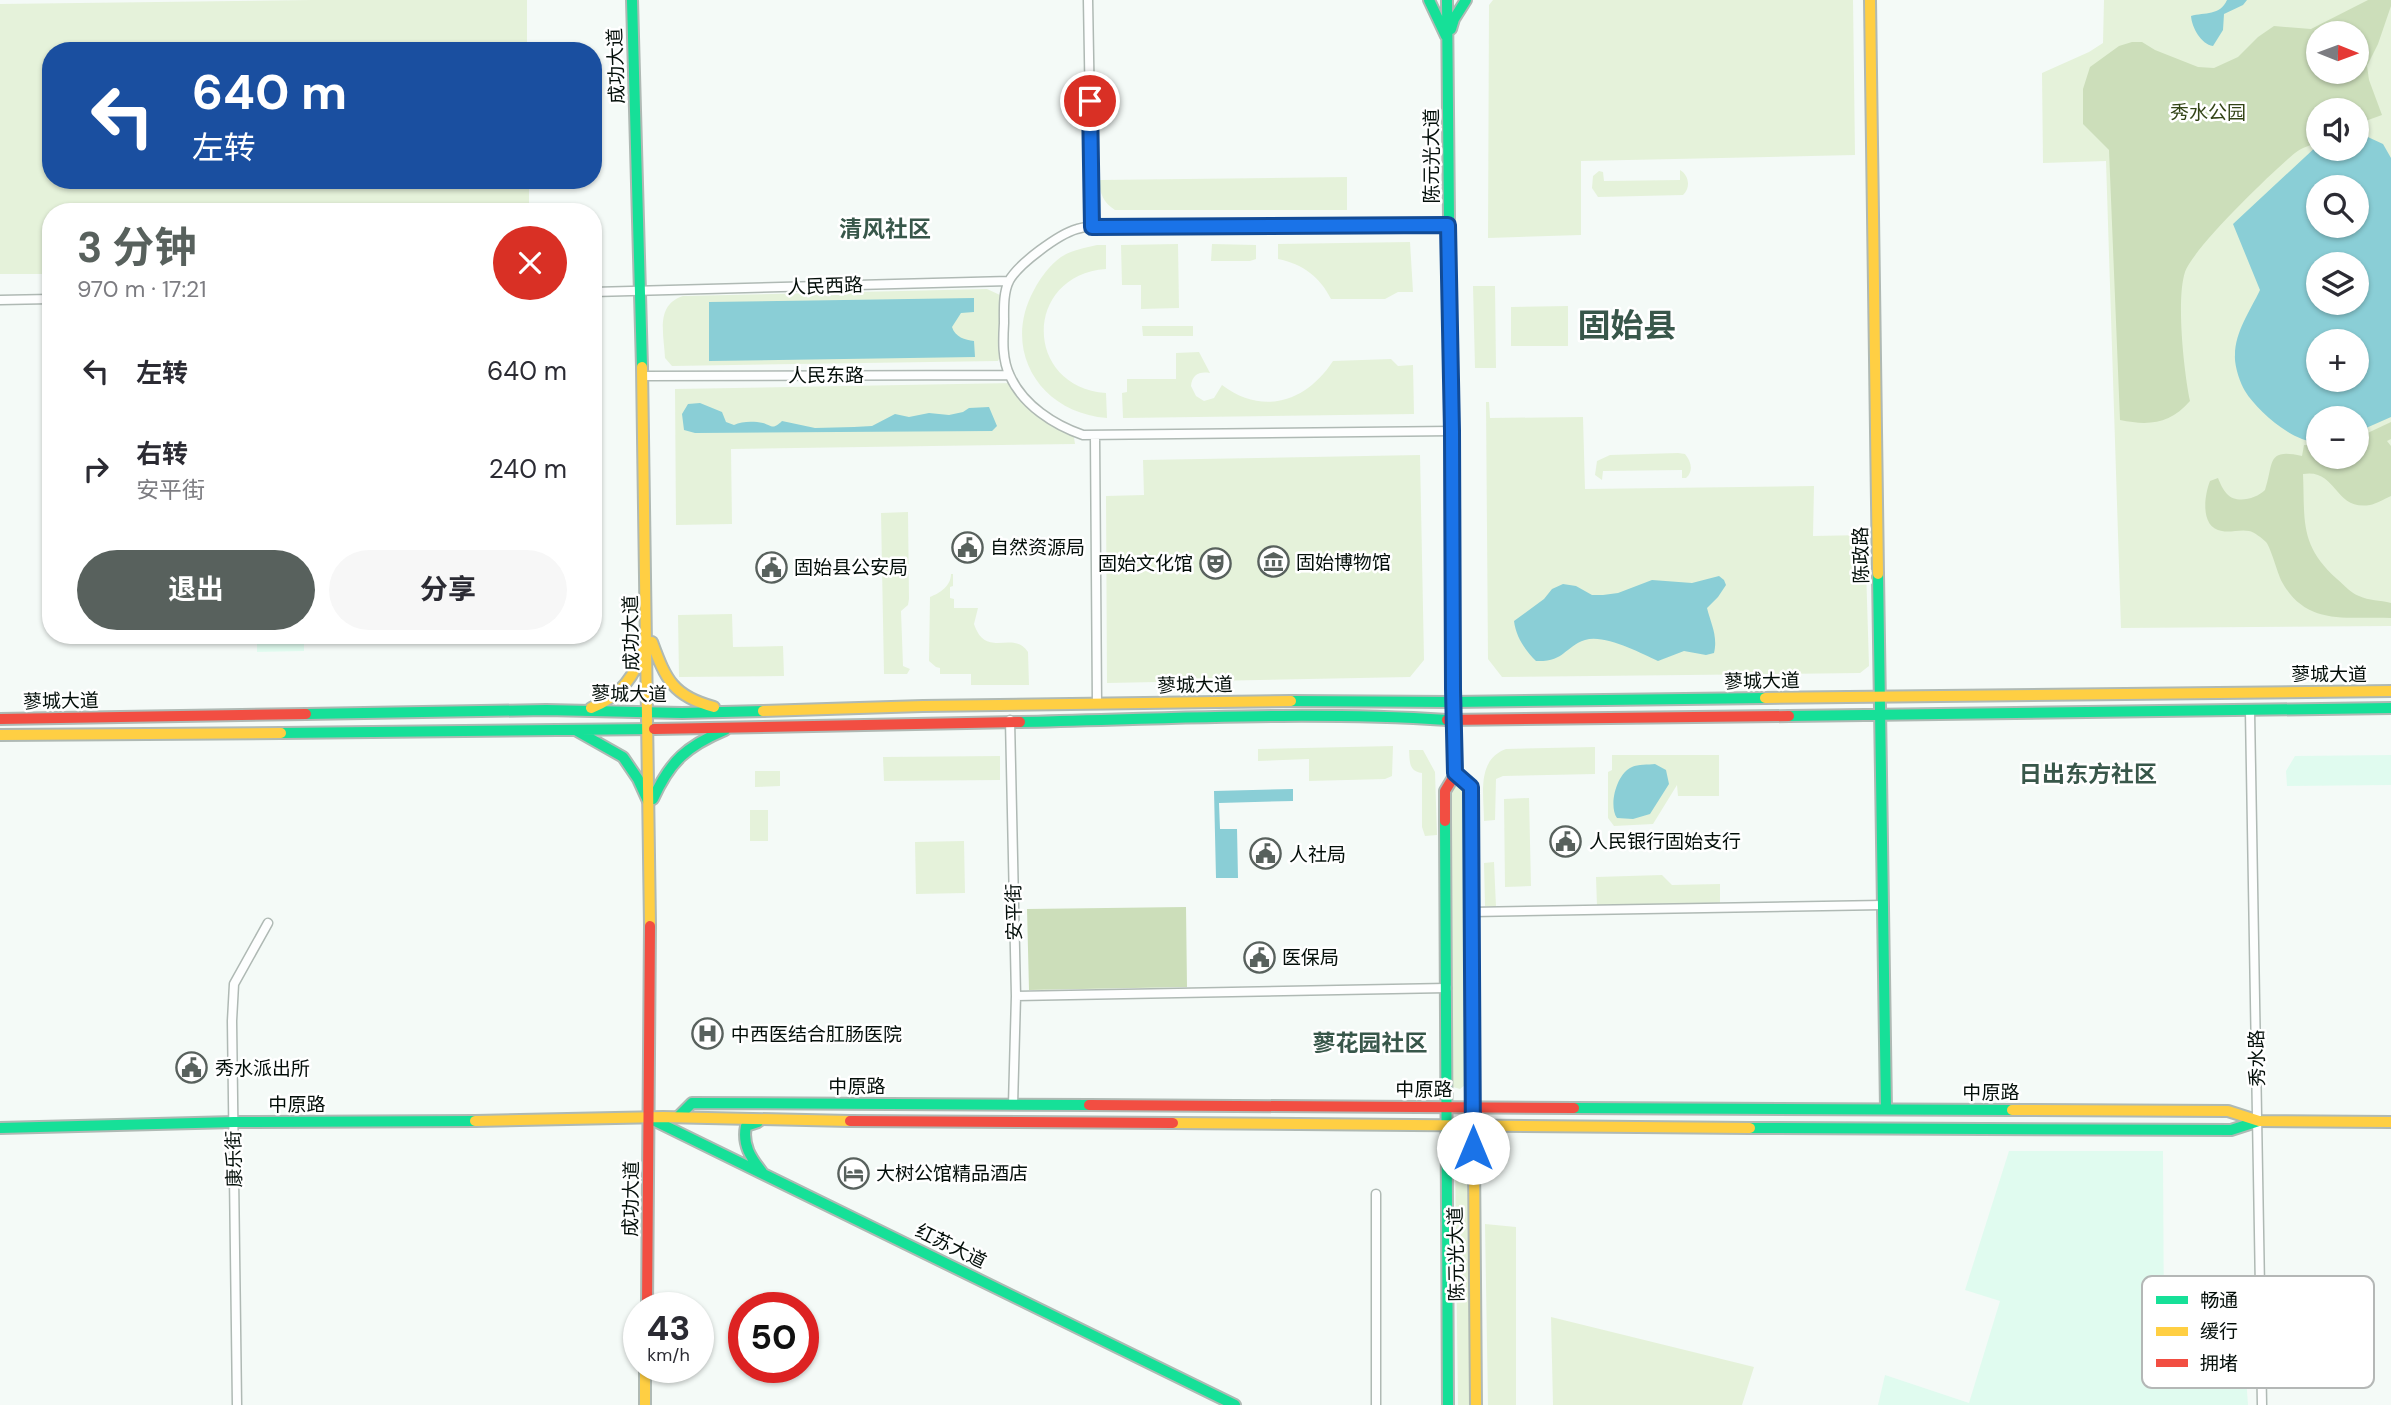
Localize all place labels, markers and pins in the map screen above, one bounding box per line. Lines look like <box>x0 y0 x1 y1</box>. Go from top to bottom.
pin <box>1060 71 1120 131</box>
public building icon: 自然资源局 <box>950 530 984 564</box>
place label: 自然资源局 <box>990 535 1085 560</box>
museum icon: 固始博物馆 <box>1256 545 1290 579</box>
theatre icon: 固始文化馆 <box>1199 546 1233 580</box>
public building icon: 固始县公安局 <box>754 550 788 584</box>
place label: 固始博物馆 <box>1296 550 1391 575</box>
place label: 固始文化馆 <box>1098 551 1193 576</box>
place label: 固始县公安局 <box>794 555 908 580</box>
public building icon: 人民银行固始支行 <box>1549 824 1583 858</box>
place label: 人民银行固始支行 <box>1589 829 1741 854</box>
public building icon: 人社局 <box>1249 837 1283 871</box>
place label: 人社局 <box>1289 842 1346 867</box>
public building icon: 医保局 <box>1242 940 1276 974</box>
place label: 医保局 <box>1282 945 1339 970</box>
hospital icon: 中西医结合肛肠医院 <box>691 1017 725 1051</box>
place label: 中西医结合肛肠医院 <box>731 1022 902 1047</box>
public building icon: 秀水派出所 <box>175 1051 209 1085</box>
place label: 秀水派出所 <box>215 1056 310 1081</box>
hotel icon: 大树公馆精品酒店 <box>836 1156 870 1190</box>
place label: 大树公馆精品酒店 <box>876 1161 1028 1186</box>

